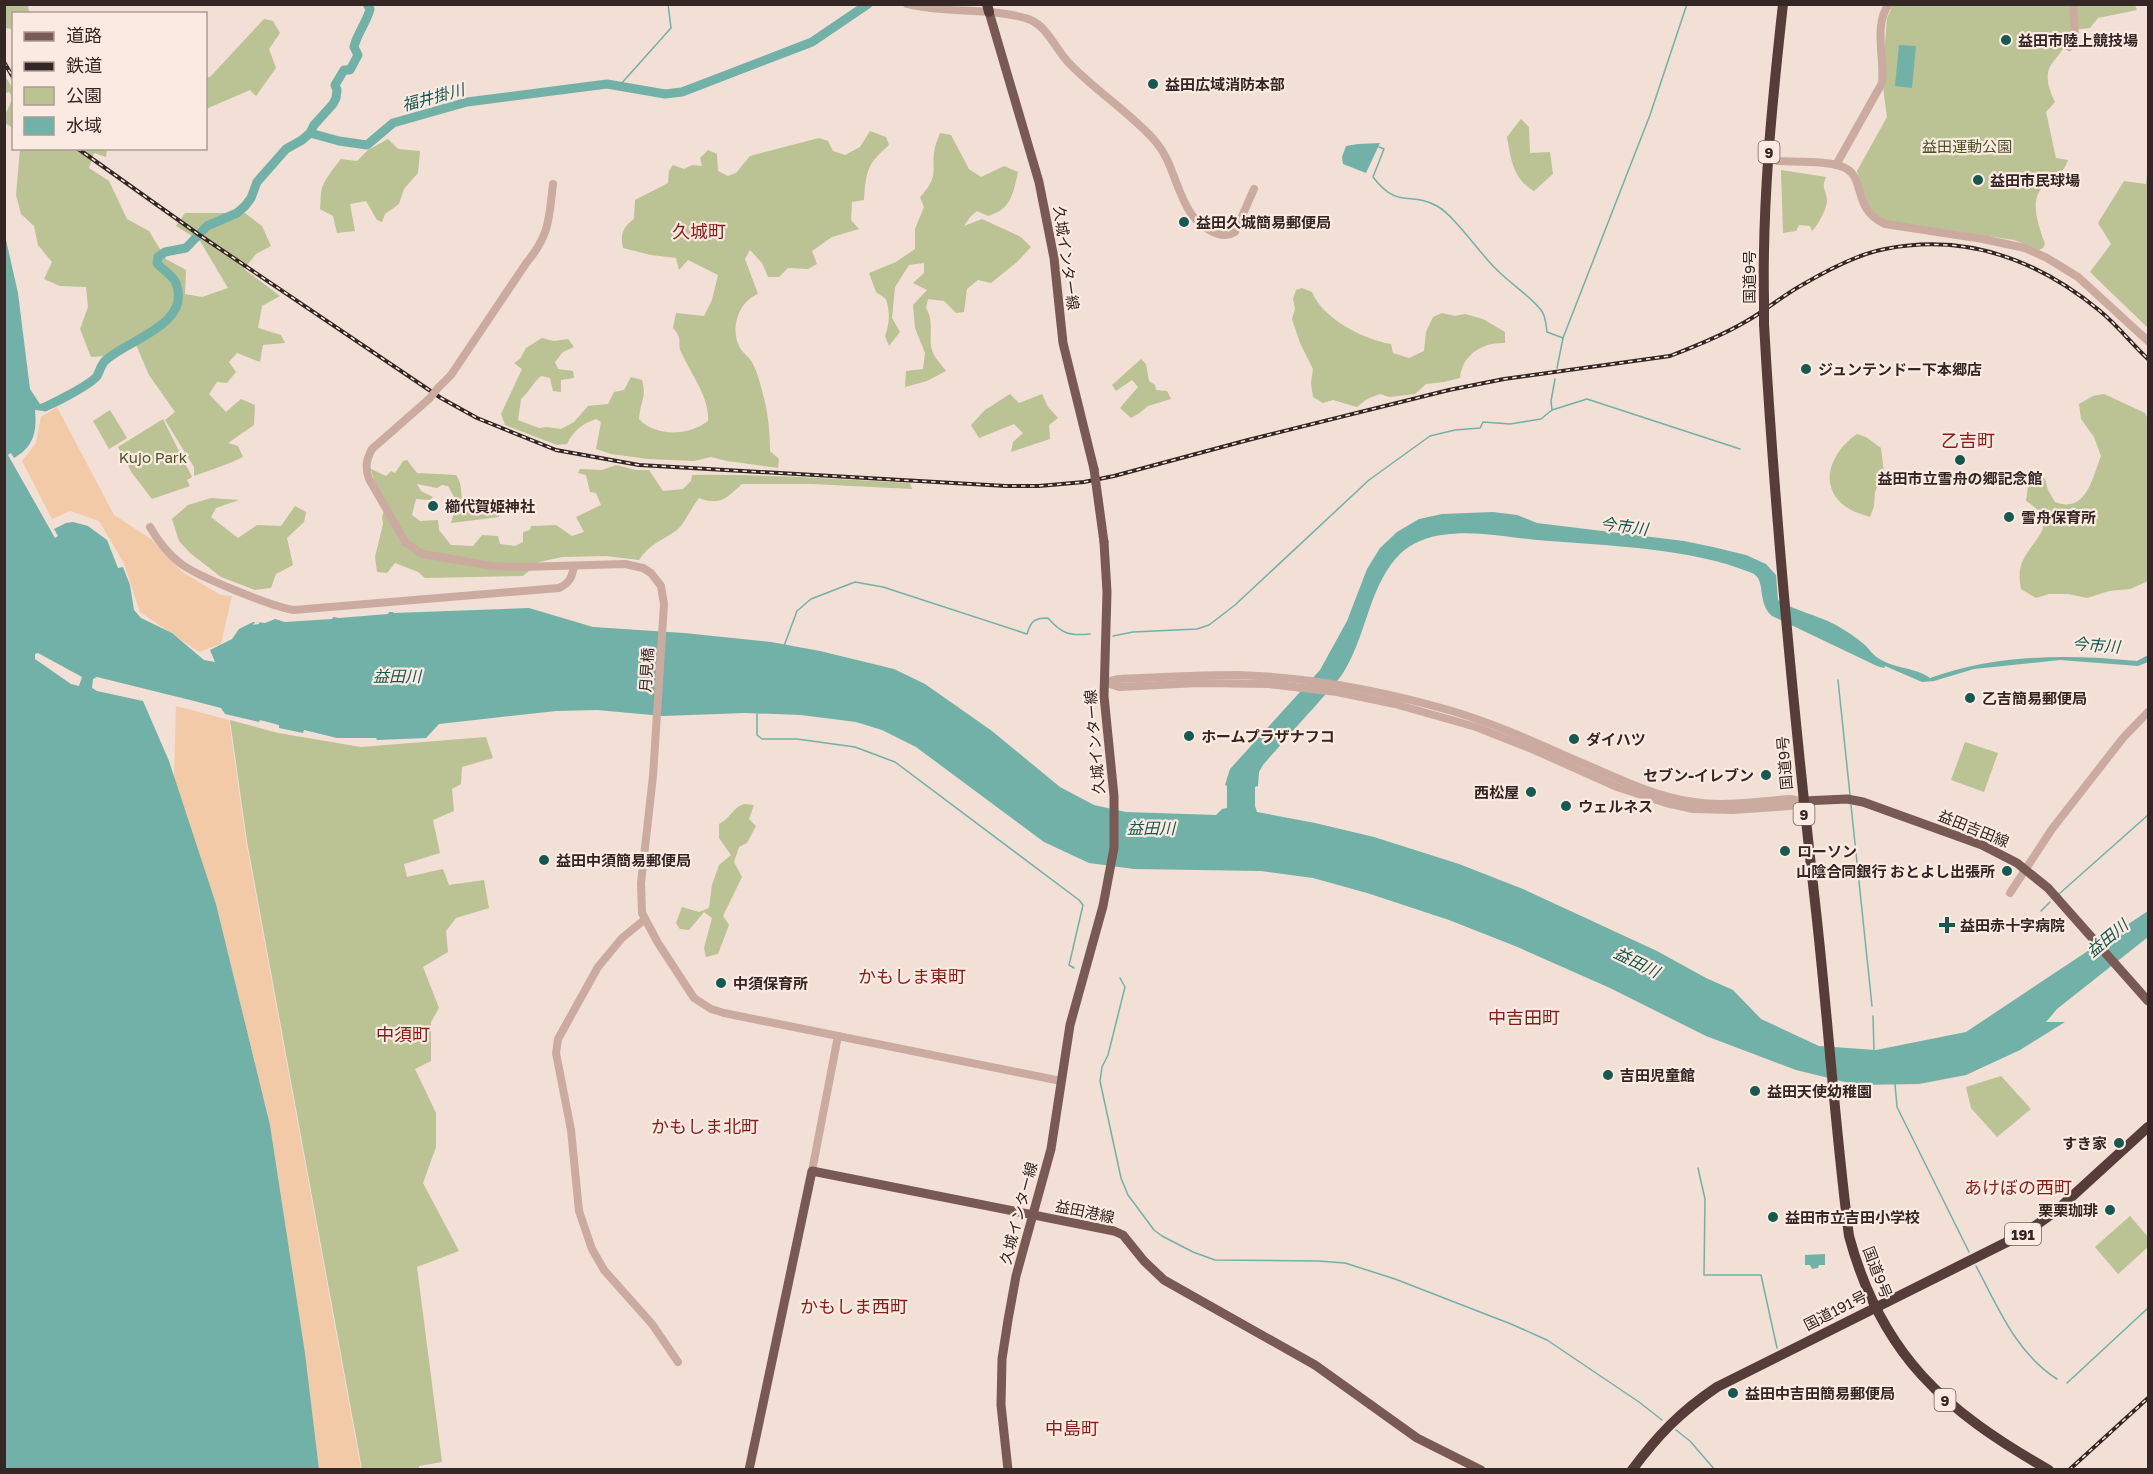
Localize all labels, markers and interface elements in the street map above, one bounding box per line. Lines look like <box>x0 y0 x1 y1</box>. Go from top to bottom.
legend <box>12 12 207 150</box>
text: 道路 <box>66 24 102 46</box>
place label: 益田市陸上競技場 <box>2018 31 2138 49</box>
marker: 益田市陸上競技場 <box>1999 33 2013 47</box>
text: 鉄道 <box>66 54 102 76</box>
place label: 益田広域消防本部 <box>1165 75 1285 93</box>
marker: 益田広域消防本部 <box>1146 77 1160 91</box>
water label: 福井掛川 <box>399 79 468 115</box>
text: 公園 <box>66 84 102 106</box>
text: 水域 <box>66 114 102 136</box>
park label: 益田運動公園 <box>1922 137 2012 155</box>
road number: 9 <box>1758 141 1780 163</box>
place label: 益田市民球場 <box>1990 171 2080 189</box>
marker: 益田市民球場 <box>1971 173 1985 187</box>
street label: 久城インター線 <box>1051 205 1083 311</box>
place label: 益田久城簡易郵便局 <box>1196 213 1331 231</box>
marker: 益田久城簡易郵便局 <box>1177 215 1191 229</box>
district label: 久城町 <box>672 220 726 242</box>
street label: 国道9号 <box>1740 250 1758 304</box>
place label: ジュンテンドー下本郷店 <box>1818 360 1982 378</box>
marker: ジュンテンドー下本郷店 <box>1799 362 1813 376</box>
district label: 乙吉町 <box>1941 429 1995 451</box>
park label: Kujo Park <box>119 448 188 466</box>
marker: 益田市立雪舟の郷記念館 <box>1953 453 1967 467</box>
place label: 益田市立雪舟の郷記念館 <box>1877 469 2043 487</box>
place label: 櫛代賀姫神社 <box>445 497 535 515</box>
marker: 櫛代賀姫神社 <box>426 499 440 513</box>
place label: 雪舟保育所 <box>2021 508 2096 526</box>
marker: 雪舟保育所 <box>2002 510 2016 524</box>
water label: 今市川 <box>1599 513 1651 539</box>
water label: 今市川 <box>2071 633 2123 657</box>
street label: 月見橋 <box>635 647 657 693</box>
water label: 益田川 <box>373 666 423 686</box>
street label: 久城インター線 <box>1080 689 1108 795</box>
place label: 乙吉簡易郵便局 <box>1982 689 2087 707</box>
marker: 乙吉簡易郵便局 <box>1963 691 1977 705</box>
place label: ホームプラザナフコ <box>1201 727 1335 745</box>
marker: ホームプラザナフコ <box>1182 729 1196 743</box>
place label: ダイハツ <box>1586 730 1646 748</box>
marker: ダイハツ <box>1567 732 1581 746</box>
street label: 国道9号 <box>1773 735 1795 791</box>
place label: セブン-イレブン <box>1643 766 1754 784</box>
marker: セブン-イレブン <box>1759 768 1773 782</box>
place label: 西松屋 <box>1474 783 1519 801</box>
marker: 西松屋 <box>1524 785 1538 799</box>
place label: ウェルネス <box>1578 797 1653 815</box>
marker: ウェルネス <box>1559 799 1573 813</box>
road number: 9 <box>1794 803 1814 825</box>
street label: 益田吉田線 <box>1936 806 2012 850</box>
water label: 益田川 <box>1127 818 1177 838</box>
place label: ローソン <box>1797 842 1857 860</box>
marker: ローソン <box>1778 844 1792 858</box>
place label: 益田中須簡易郵便局 <box>556 851 691 869</box>
marker: 益田中須簡易郵便局 <box>537 853 551 867</box>
place label: 山陰合同銀行 おとよし出張所 <box>1796 862 1995 880</box>
marker: 山陰合同銀行 おとよし出張所 <box>2000 864 2014 878</box>
water label: 益田川 <box>2082 914 2133 961</box>
marker: 益田赤十字病院 <box>1938 916 1956 934</box>
place label: 益田赤十字病院 <box>1960 916 2065 934</box>
water label: 益田川 <box>1611 942 1665 982</box>
district label: かもしま東町 <box>858 965 966 987</box>
place label: 中須保育所 <box>733 974 808 992</box>
marker: 中須保育所 <box>714 976 728 990</box>
district label: 中吉田町 <box>1488 1006 1560 1028</box>
district label: 中須町 <box>376 1023 430 1045</box>
place label: 吉田児童館 <box>1620 1066 1695 1084</box>
marker: 吉田児童館 <box>1601 1068 1615 1082</box>
place label: 益田天使幼稚園 <box>1767 1082 1872 1100</box>
marker: 益田天使幼稚園 <box>1748 1084 1762 1098</box>
district label: かもしま北町 <box>651 1115 759 1137</box>
place label: すき家 <box>2062 1134 2107 1152</box>
marker: すき家 <box>2112 1136 2126 1150</box>
street label: 久城インター線 <box>996 1160 1040 1266</box>
district label: あけぼの西町 <box>1964 1176 2072 1198</box>
street label: 益田港線 <box>1054 1196 1116 1226</box>
place label: 栗栗珈琲 <box>2038 1201 2098 1219</box>
marker: 栗栗珈琲 <box>2103 1203 2117 1217</box>
place label: 益田市立吉田小学校 <box>1785 1208 1920 1226</box>
marker: 益田市立吉田小学校 <box>1766 1210 1780 1224</box>
road number: 191 <box>2005 1223 2041 1245</box>
street label: 国道9号 <box>1860 1244 1896 1300</box>
street label: 国道191号 <box>1800 1286 1870 1334</box>
district label: かもしま西町 <box>800 1295 908 1317</box>
place label: 益田中吉田簡易郵便局 <box>1745 1384 1895 1402</box>
marker: 益田中吉田簡易郵便局 <box>1726 1386 1740 1400</box>
road number: 9 <box>1934 1389 1956 1411</box>
district label: 中島町 <box>1045 1417 1099 1439</box>

